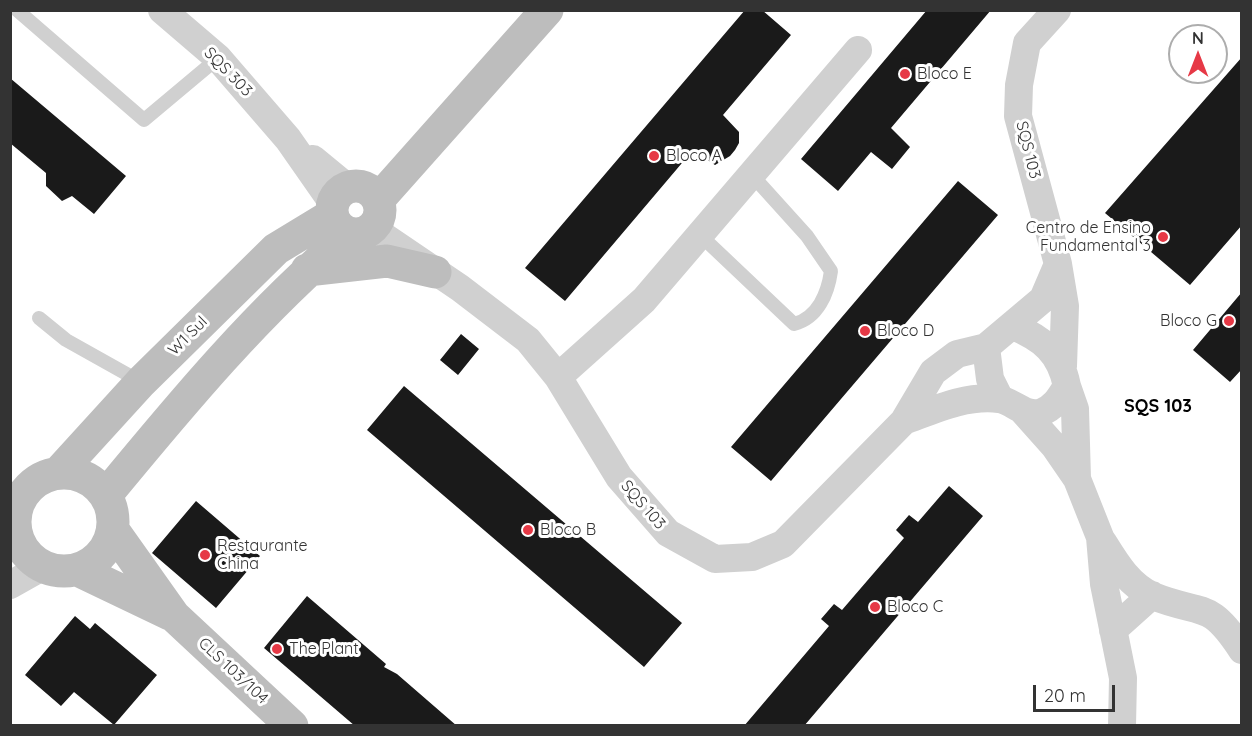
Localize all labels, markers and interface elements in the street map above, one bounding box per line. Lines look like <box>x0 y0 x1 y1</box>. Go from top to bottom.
north arrow <box>1168 24 1228 84</box>
text: N <box>1192 28 1204 48</box>
street label: SQS 303 <box>200 43 256 101</box>
place label: Bloco E <box>917 64 972 84</box>
marker: Bloco E <box>898 67 912 81</box>
street label: SQS 103 <box>1012 119 1044 181</box>
place label: Bloco A <box>666 146 722 166</box>
marker: Bloco A <box>647 149 661 163</box>
place label: Centro de Ensino Fundamental 3 <box>1026 218 1151 256</box>
marker: Centro de Ensino Fundamental 3 <box>1156 230 1170 244</box>
place label: Bloco G <box>1160 311 1217 331</box>
street label: W1 Sul <box>164 312 212 360</box>
marker: Bloco G <box>1222 314 1236 328</box>
place label: Bloco D <box>877 321 934 341</box>
marker: Bloco D <box>858 324 872 338</box>
district label: SQS 103 <box>1124 396 1192 418</box>
street label: SQS 103 <box>617 477 669 533</box>
place label: Bloco B <box>540 520 596 540</box>
marker: Bloco B <box>521 523 535 537</box>
place label: Restaurante China <box>217 536 308 574</box>
marker: Restaurante China <box>198 548 212 562</box>
place label: Bloco C <box>887 597 943 617</box>
marker: Bloco C <box>868 600 882 614</box>
street label: CLS 103/104 <box>194 634 272 708</box>
place label: The Plant <box>289 639 359 659</box>
marker: The Plant <box>270 642 284 656</box>
scale bar <box>1036 673 1118 711</box>
text: 20 m <box>1044 684 1086 707</box>

